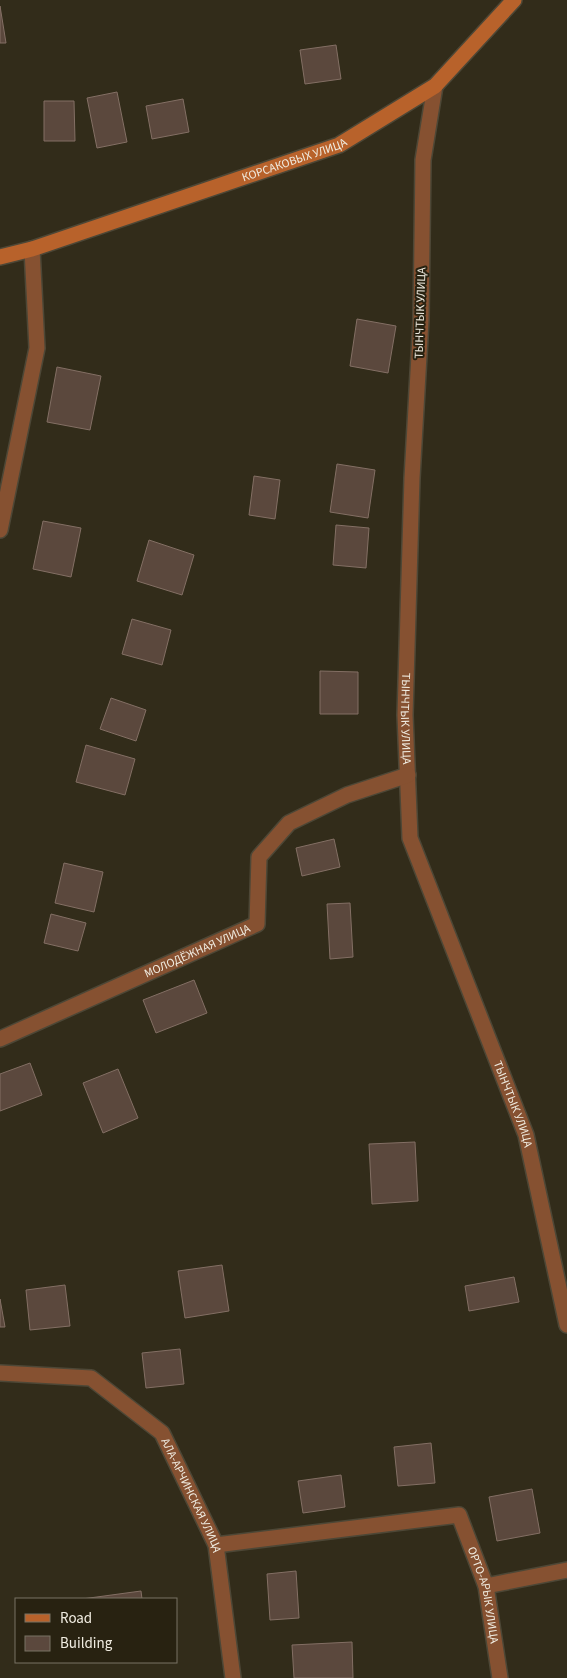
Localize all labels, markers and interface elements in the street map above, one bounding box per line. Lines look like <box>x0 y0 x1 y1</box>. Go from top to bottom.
street label: КОРСАКОВЫХ УЛИЦА <box>240 134 351 186</box>
street label: ТЫНЧТЫК УЛИЦА <box>410 267 431 359</box>
street label: ТЫНЧТЫК УЛИЦА <box>396 673 415 765</box>
street label: МОЛОДЁЖНАЯ УЛИЦА <box>142 920 254 982</box>
street label: ТЫНЧТЫК УЛИЦА <box>489 1058 537 1150</box>
street label: АЛА-АРЧИНСКАЯ УЛИЦА <box>157 1435 225 1554</box>
street label: ОРТО-АРЫК УЛИЦА <box>463 1544 503 1645</box>
legend <box>15 1598 178 1663</box>
text: Road <box>60 1608 92 1629</box>
text: Building <box>60 1633 113 1654</box>

